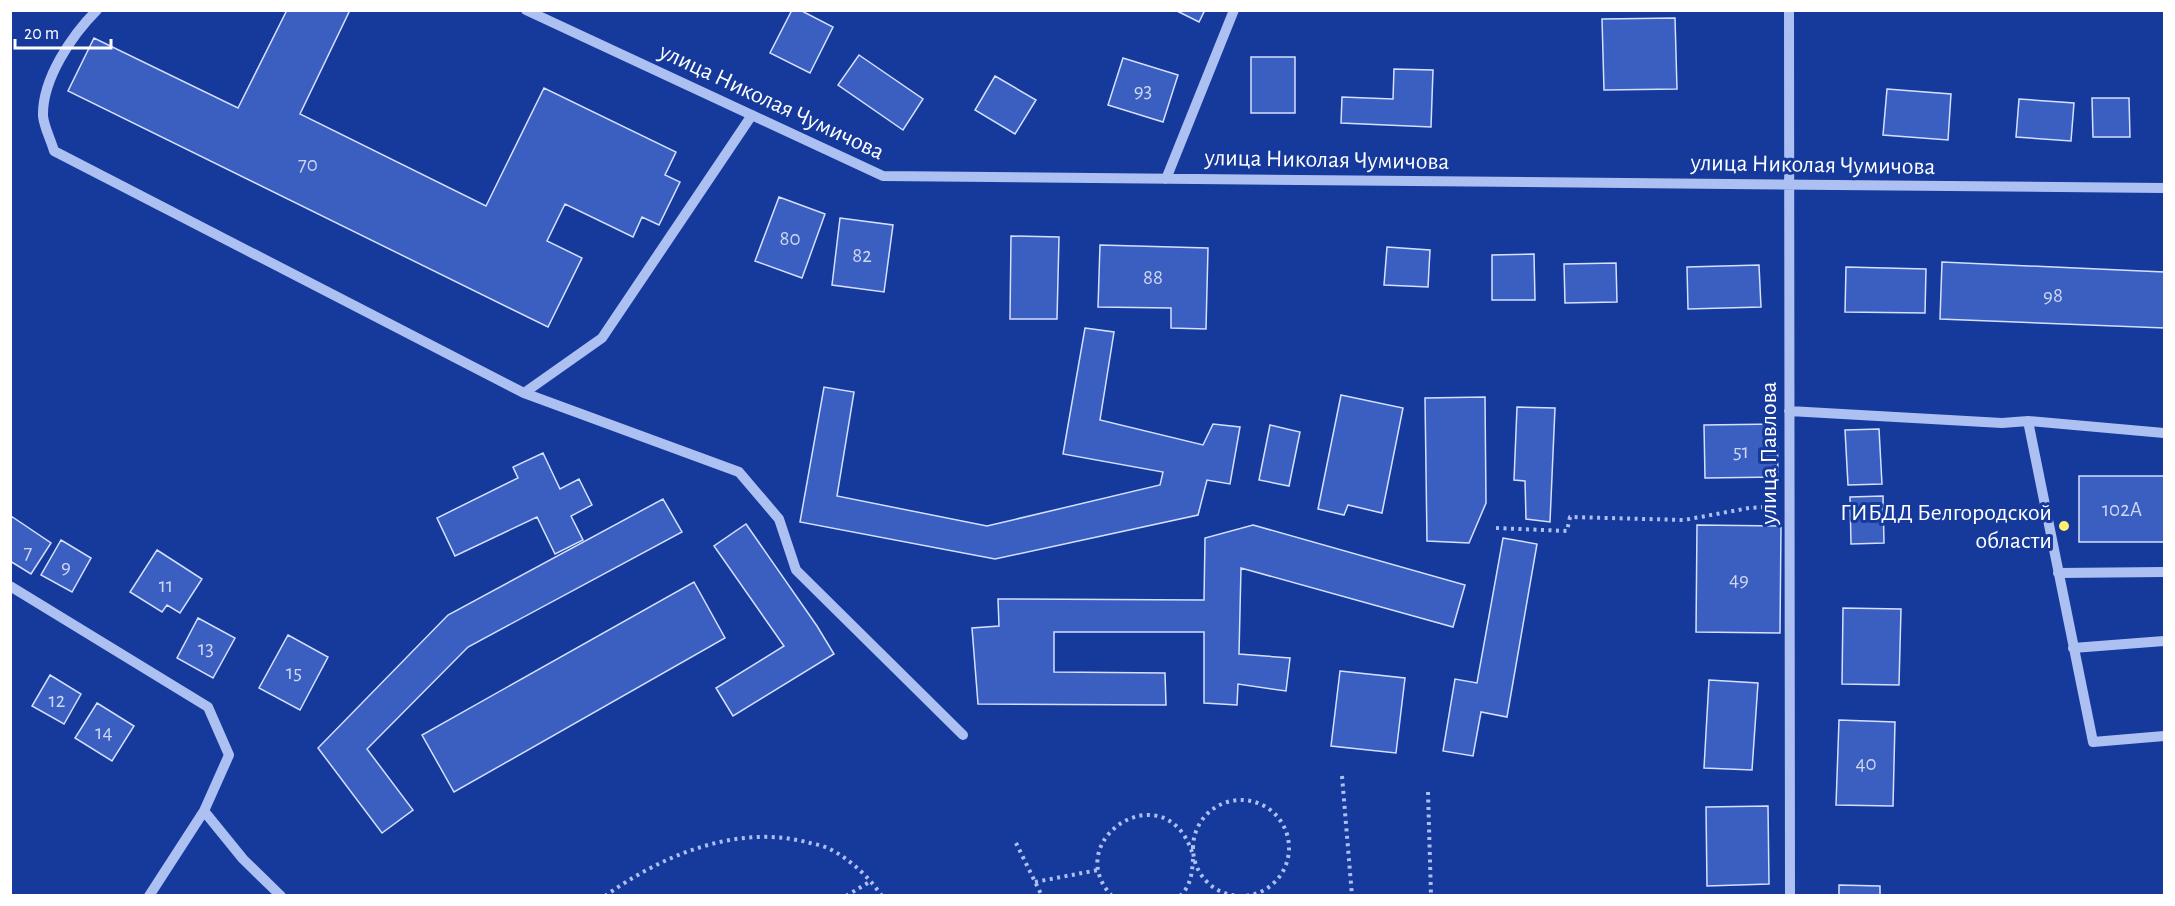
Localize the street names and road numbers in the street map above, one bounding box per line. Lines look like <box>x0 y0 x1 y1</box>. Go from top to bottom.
street label: улица Николая Чумичова <box>655 39 888 165</box>
street label: улица Николая Чумичова <box>1203 146 1450 174</box>
street label: улица Николая Чумичова <box>1689 151 1936 179</box>
street label: улица Павлова <box>1757 381 1781 526</box>

